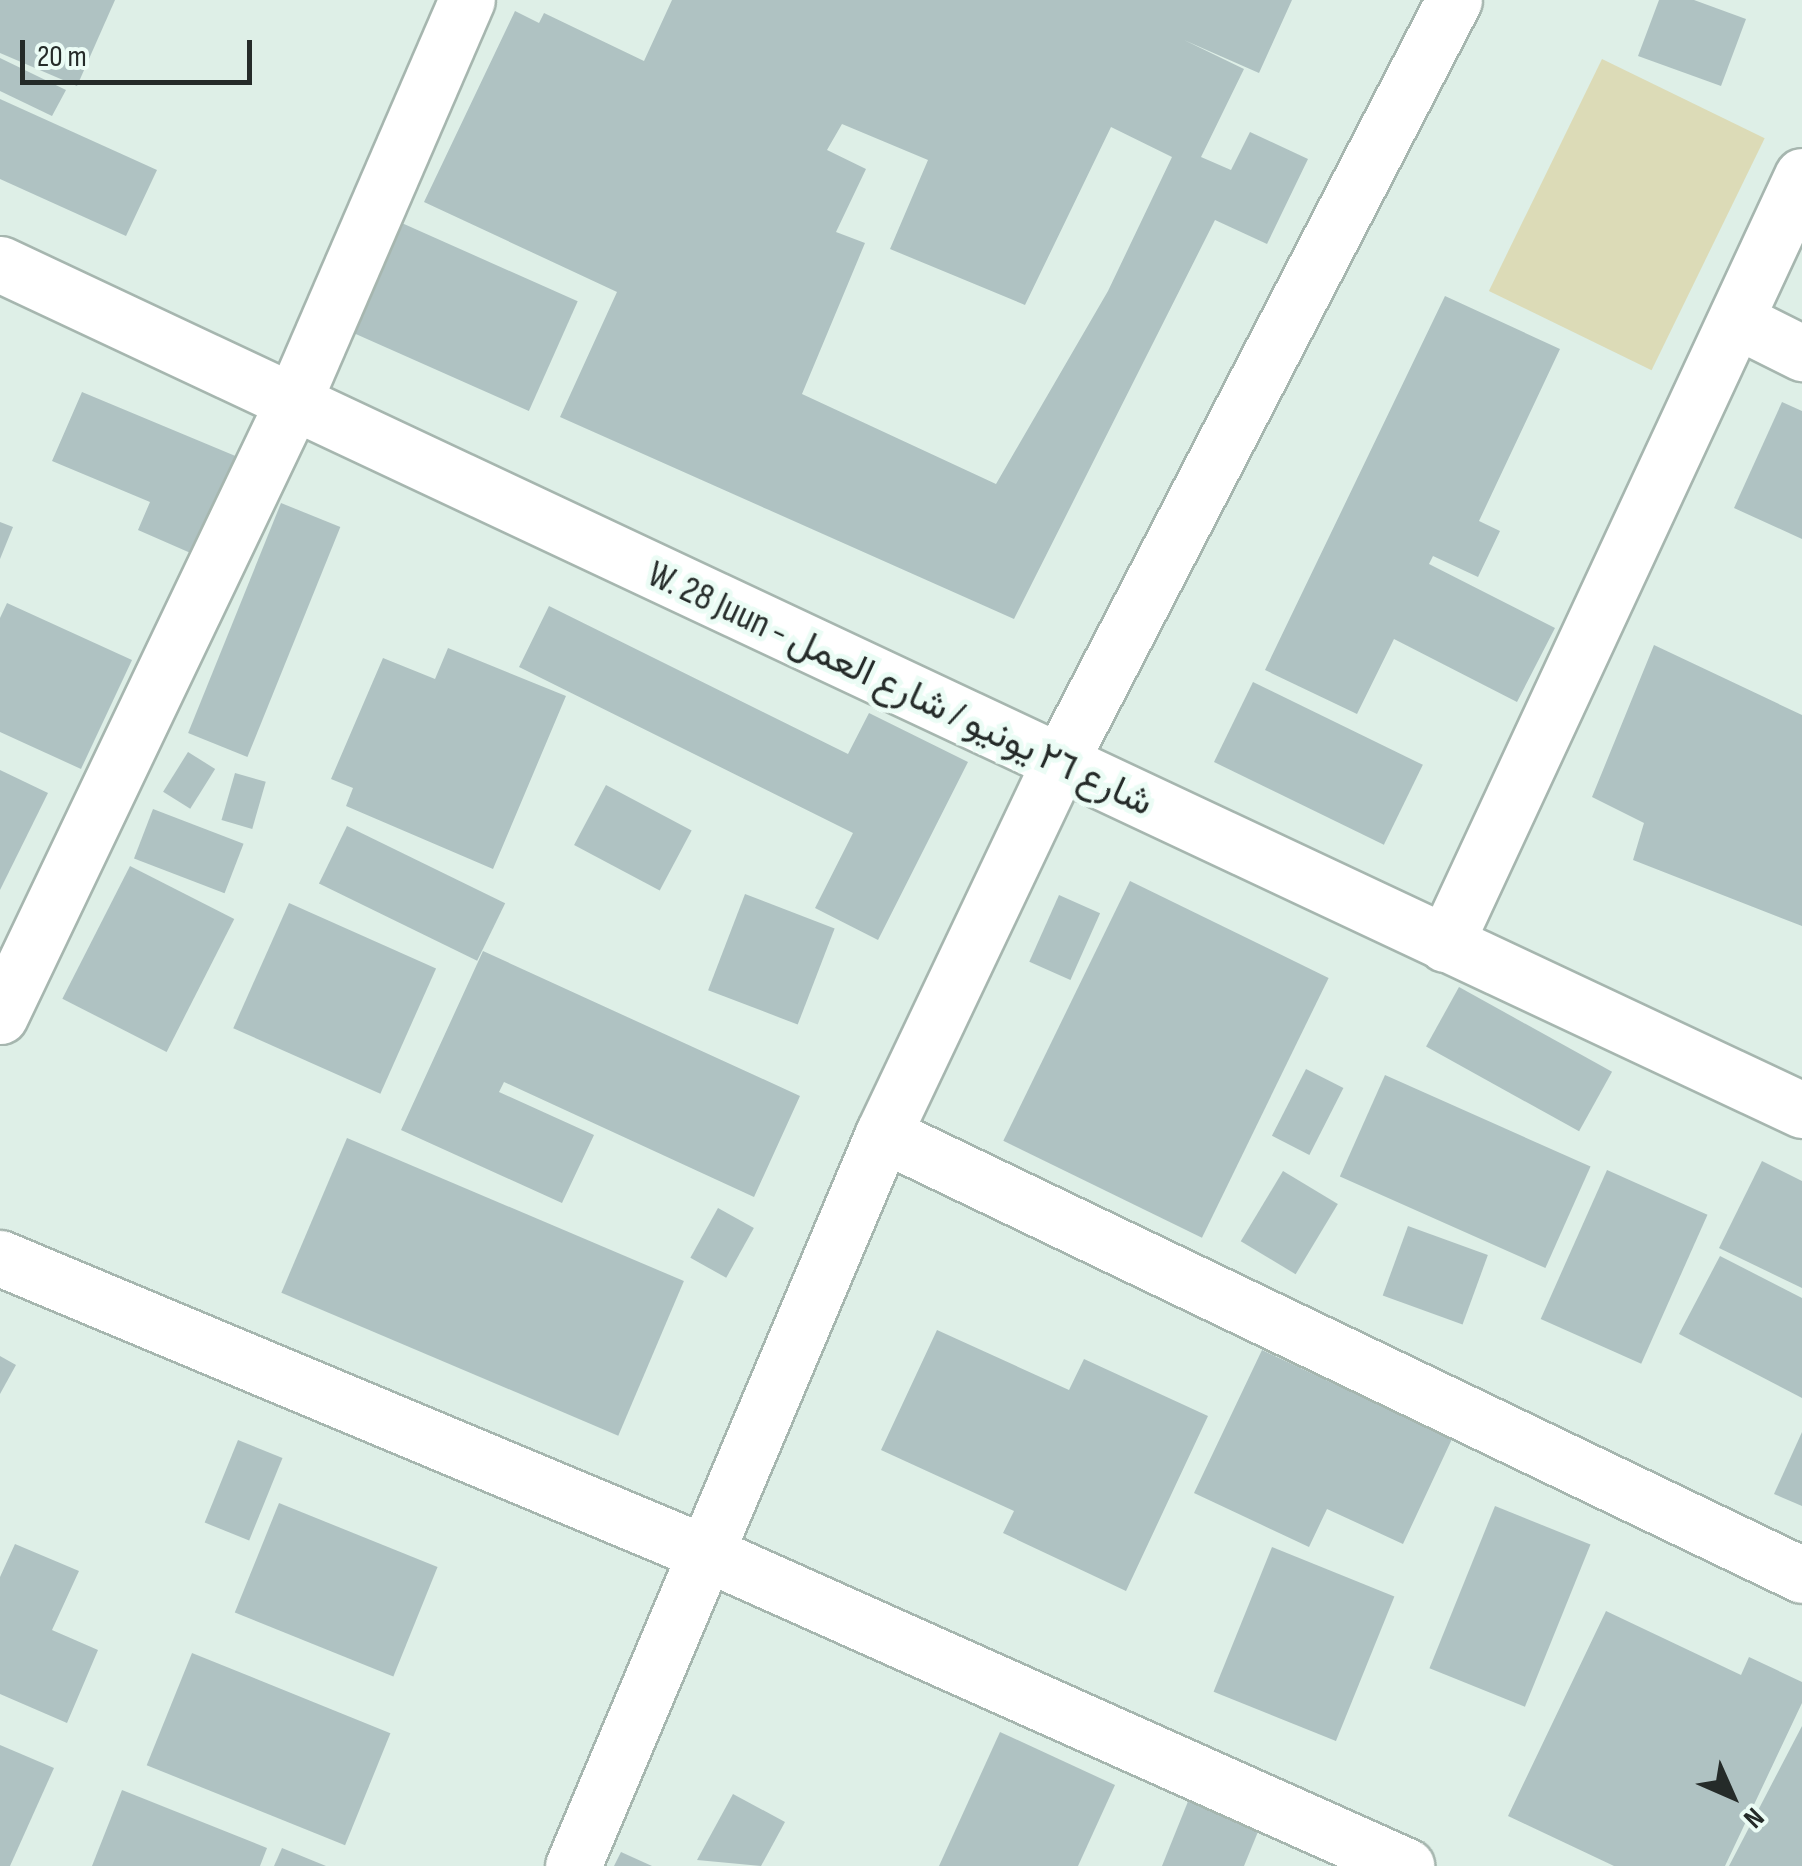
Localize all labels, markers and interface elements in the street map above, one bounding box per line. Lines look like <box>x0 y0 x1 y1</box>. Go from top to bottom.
scale bar <box>25 20 258 82</box>
text: 20 m <box>37 39 87 75</box>
street label: W. 28 Juun - شارع ٢٦ يونيو / شارع العمل <box>640 552 1160 826</box>
north arrow <box>1682 1746 1782 1846</box>
text: N <box>1737 1801 1771 1835</box>

